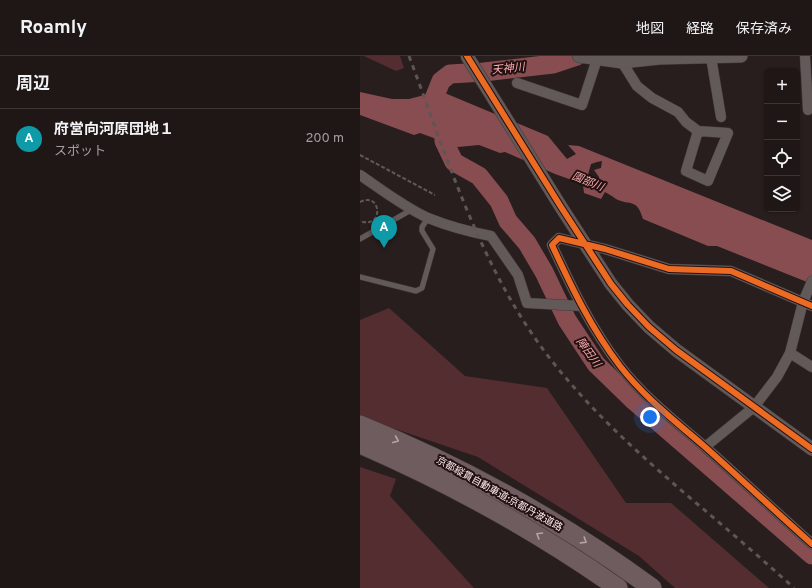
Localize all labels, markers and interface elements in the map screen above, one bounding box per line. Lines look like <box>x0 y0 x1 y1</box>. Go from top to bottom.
text: Roamly <box>20 16 87 40</box>
text: 地図 <box>636 21 664 38</box>
text: 経路 <box>686 21 714 38</box>
text: 保存済み <box>736 21 792 38</box>
water label: 天神川 <box>491 60 526 78</box>
map controls <box>764 68 800 212</box>
button: + <box>764 68 800 104</box>
text: 周辺 <box>16 74 50 96</box>
button: − <box>764 104 800 140</box>
text: 府営向河原団地１ <box>54 121 174 140</box>
text: A <box>24 131 34 147</box>
text: 200 m <box>305 131 344 147</box>
button: locate <box>764 140 800 176</box>
text: スポット <box>54 144 106 160</box>
water label: 園部川 <box>570 169 606 195</box>
button: layers <box>764 176 800 212</box>
pin: A <box>371 215 397 248</box>
water label: 陣田川 <box>573 335 604 371</box>
your location <box>640 407 660 427</box>
one-way arrow <box>393 435 400 443</box>
street label: 京都縦貫自動車道;京都丹波道路 <box>434 454 565 534</box>
one-way arrow <box>536 533 543 540</box>
one-way arrow <box>580 536 587 544</box>

